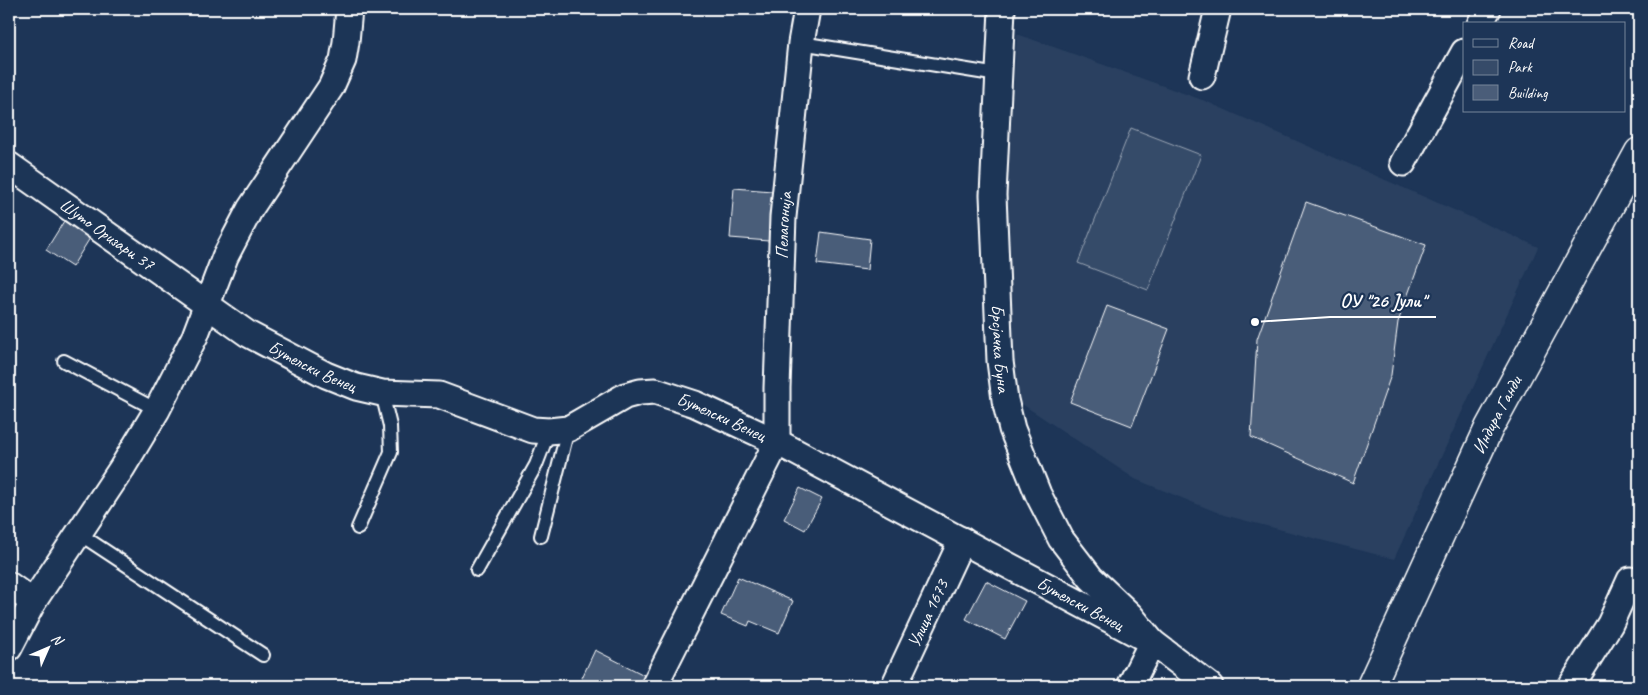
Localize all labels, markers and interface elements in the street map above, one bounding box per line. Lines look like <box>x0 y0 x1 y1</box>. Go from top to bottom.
legend <box>1463 22 1626 112</box>
text: Road <box>1508 34 1535 53</box>
text: Park <box>1508 58 1533 77</box>
text: Building <box>1508 84 1548 103</box>
street label: Пелагонија <box>771 190 797 259</box>
street label: Шуто Оризари 37 <box>55 193 159 276</box>
callout: ОУ "26 Јули" <box>1330 283 1436 317</box>
text: ОУ "26 Јули" <box>1340 289 1430 313</box>
street label: Брсјачка Буна <box>987 304 1015 395</box>
street label: Бутелски Венец <box>265 336 360 397</box>
street label: Индира Ганди <box>1468 371 1527 457</box>
street label: Бутелски Венец <box>674 388 770 447</box>
street label: Бутелски Венец <box>1033 572 1128 636</box>
street label: Улица 1673 <box>903 574 954 651</box>
north arrow <box>22 622 72 672</box>
text: N <box>48 630 68 650</box>

